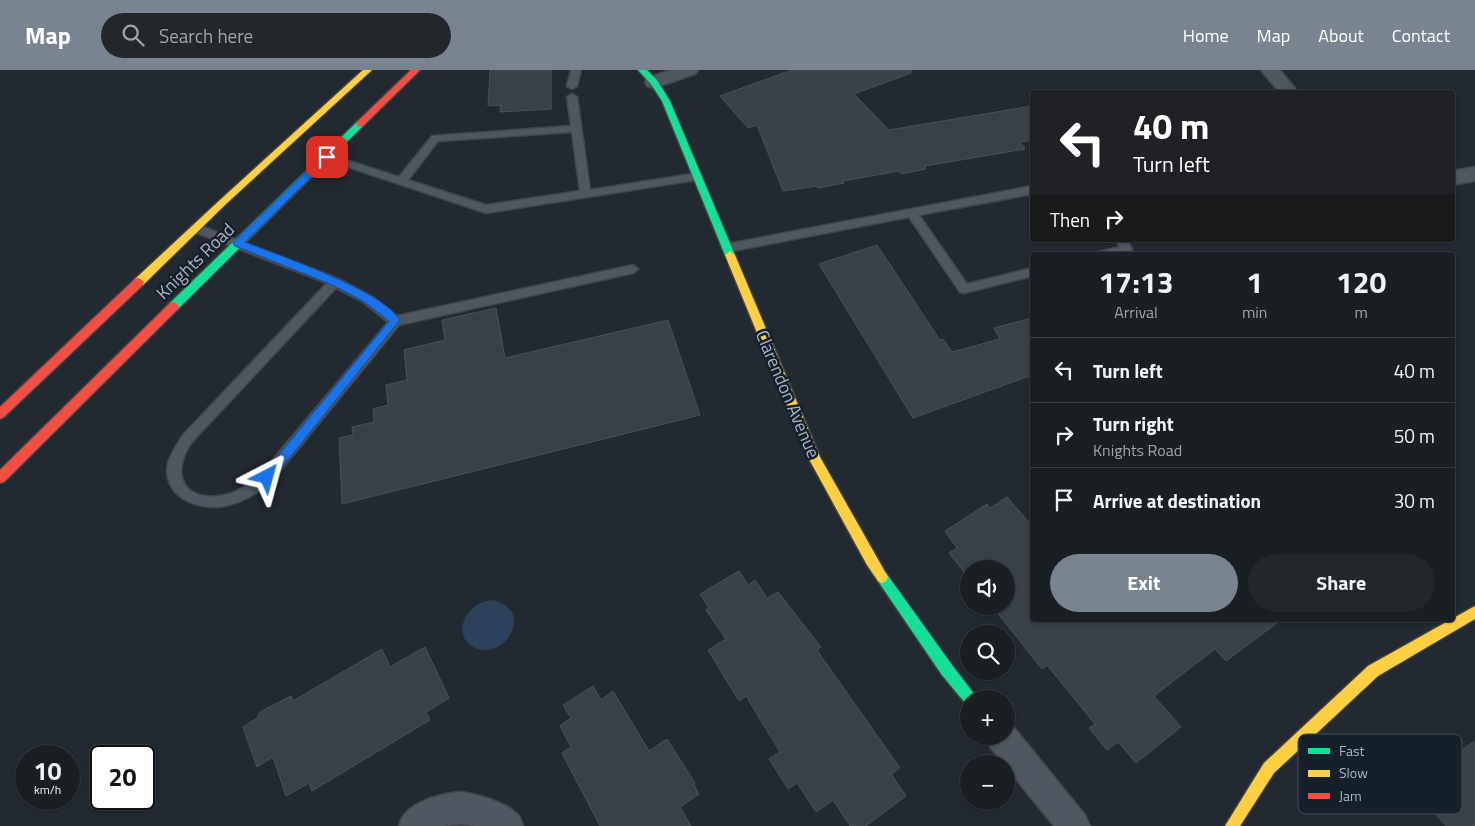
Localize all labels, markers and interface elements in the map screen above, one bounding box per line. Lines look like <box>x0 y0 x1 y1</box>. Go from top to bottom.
search box <box>101 13 451 58</box>
text: Map <box>25 17 71 53</box>
icon: search <box>119 21 147 49</box>
text: Search here <box>159 21 253 50</box>
text: Home <box>1183 22 1229 49</box>
text: Map <box>1257 22 1290 49</box>
text: About <box>1318 22 1364 49</box>
text: Contact <box>1392 22 1450 49</box>
text: 40 m <box>1133 99 1209 153</box>
icon: left <box>1050 110 1115 175</box>
pin <box>306 136 348 178</box>
icon: arrive <box>313 143 341 171</box>
text: Turn left <box>1133 147 1210 181</box>
text: Then <box>1050 205 1090 234</box>
icon: right <box>1100 205 1128 233</box>
street label: Knights Road <box>150 216 240 306</box>
text: 17:13 <box>1099 259 1173 305</box>
text: 1 <box>1246 259 1263 305</box>
text: 120 <box>1336 259 1386 305</box>
text: Arrival <box>1114 300 1158 324</box>
text: min <box>1242 300 1267 324</box>
text: m <box>1355 300 1368 324</box>
street label: Clarendon Avenue <box>749 326 827 462</box>
icon: left <box>1050 356 1078 384</box>
text: Turn left <box>1093 356 1163 385</box>
text: 40 m <box>1394 356 1435 385</box>
text: Turn right <box>1093 409 1174 438</box>
icon: right <box>1050 421 1078 449</box>
text: 50 m <box>1394 421 1435 450</box>
text: Knights Road <box>1093 438 1182 462</box>
position arrow <box>240 450 292 502</box>
icon: arrive <box>1050 486 1078 514</box>
text: Arrive at destination <box>1093 486 1261 515</box>
text: 30 m <box>1394 486 1435 515</box>
button: Exit <box>1050 554 1238 612</box>
button: Share <box>1248 554 1435 612</box>
map controls <box>960 560 1015 810</box>
button: sound <box>960 560 1015 615</box>
button: search <box>960 625 1015 680</box>
button: + <box>960 690 1015 745</box>
legend <box>1298 734 1462 814</box>
text: Fast <box>1339 740 1364 761</box>
speed limit sign: 20 <box>90 745 155 810</box>
text: 10 <box>33 752 62 790</box>
button: − <box>960 755 1015 810</box>
text: Slow <box>1339 762 1368 783</box>
text: km/h <box>34 780 61 799</box>
text: Jam <box>1339 785 1362 806</box>

